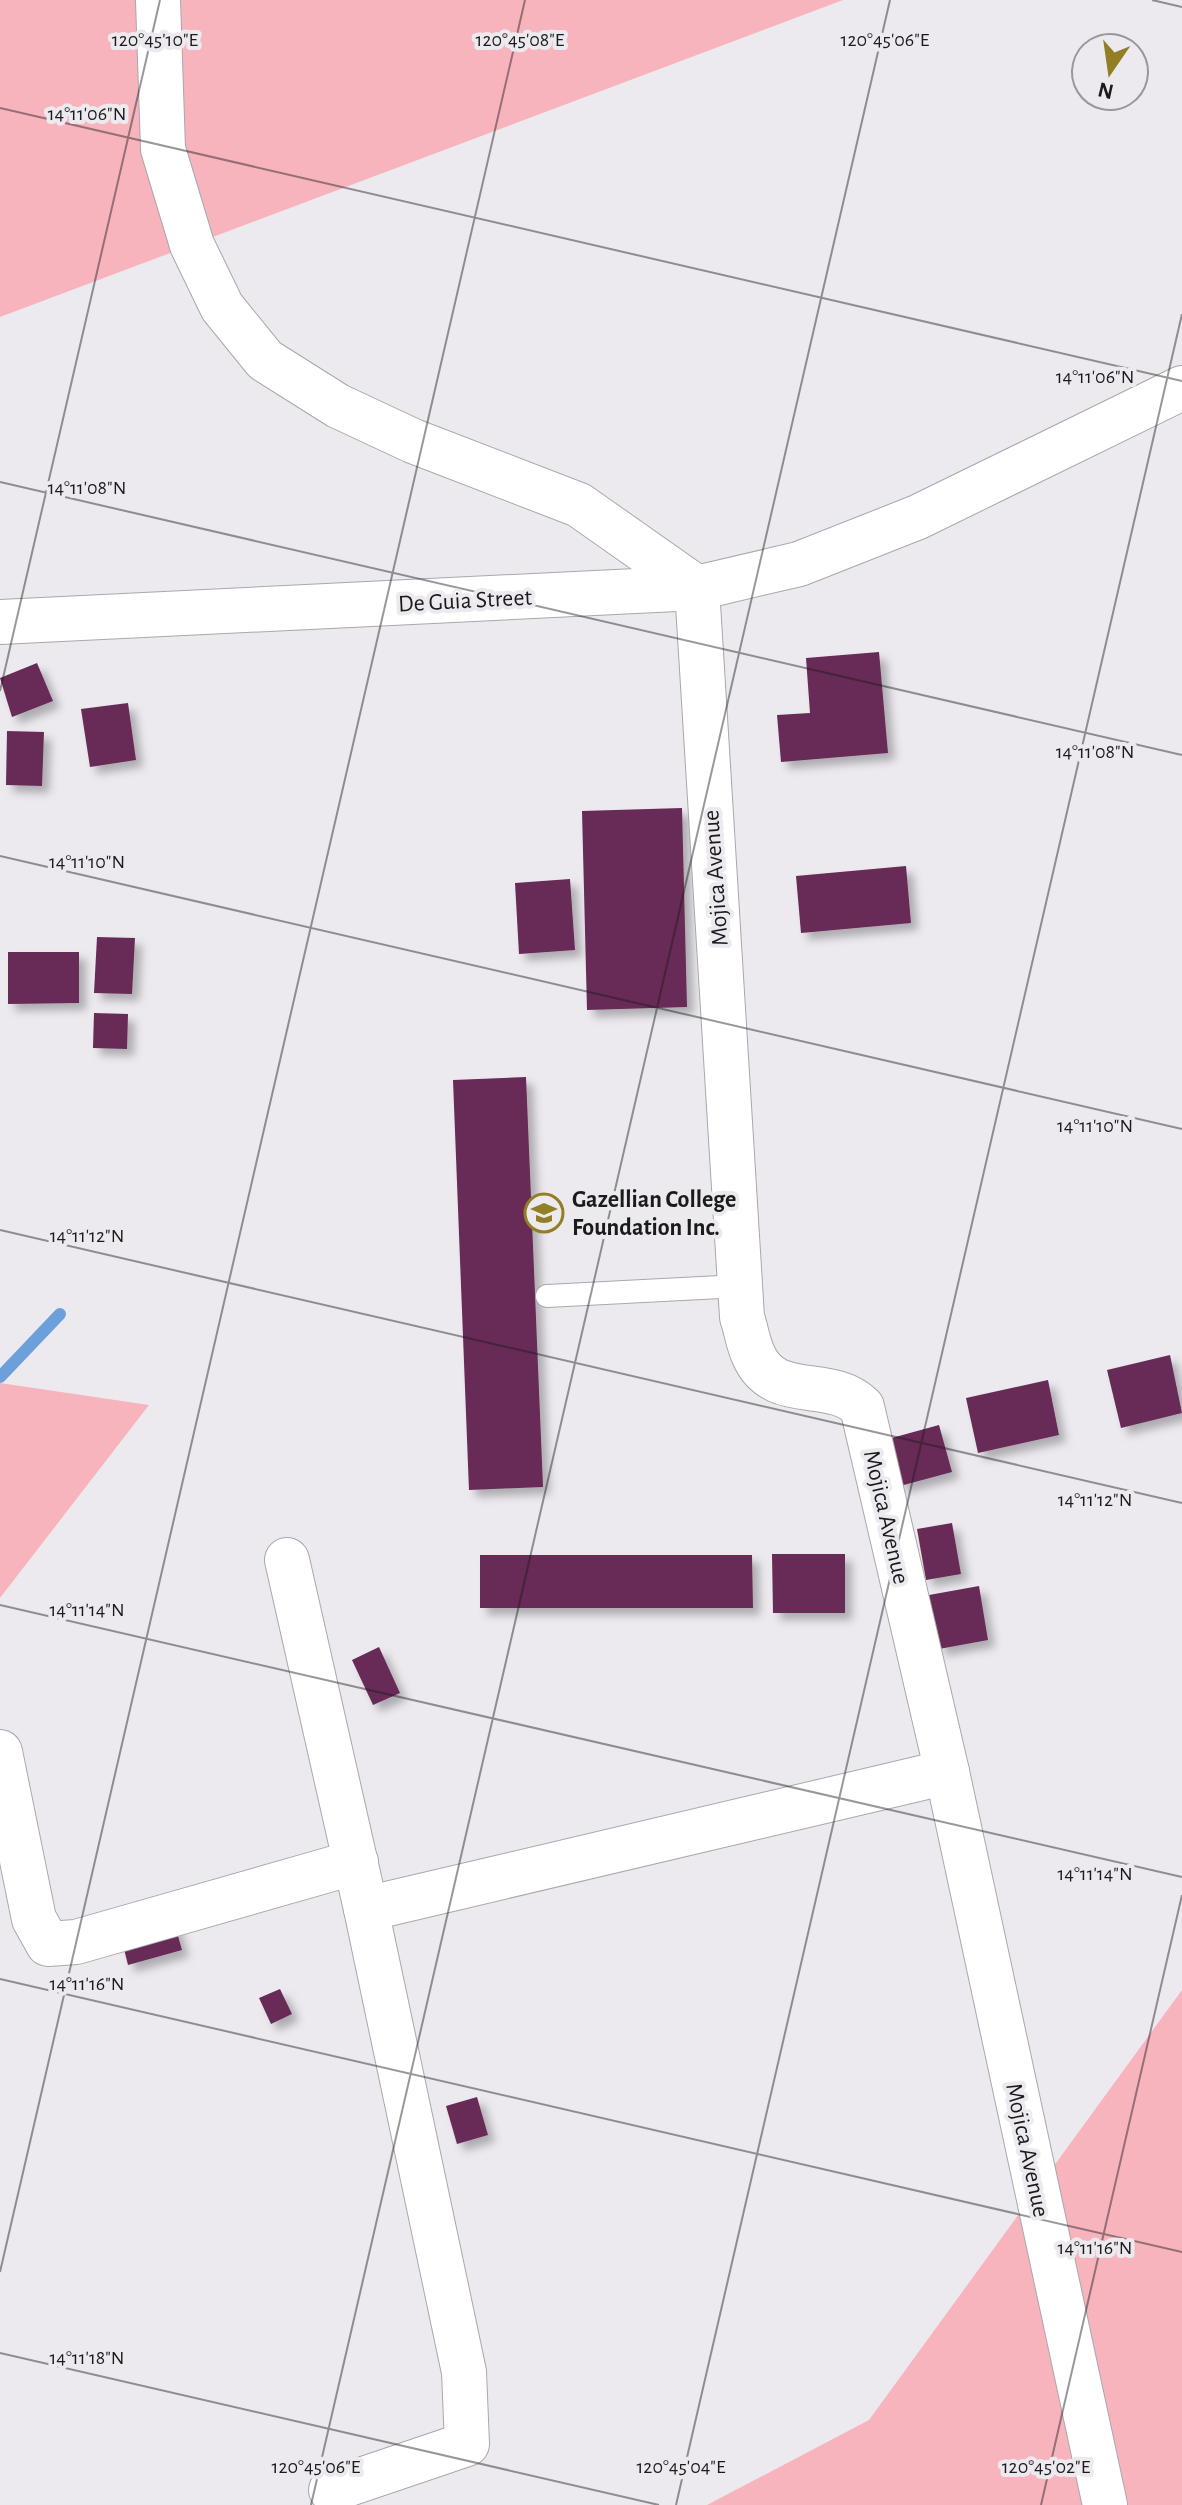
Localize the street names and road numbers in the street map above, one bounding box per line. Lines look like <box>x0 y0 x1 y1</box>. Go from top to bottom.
street label: De Guia Street <box>397 585 533 616</box>
street label: Mojica Avenue <box>699 809 733 947</box>
street label: Mojica Avenue <box>859 1448 913 1586</box>
street label: Mojica Avenue <box>1001 2081 1053 2219</box>

